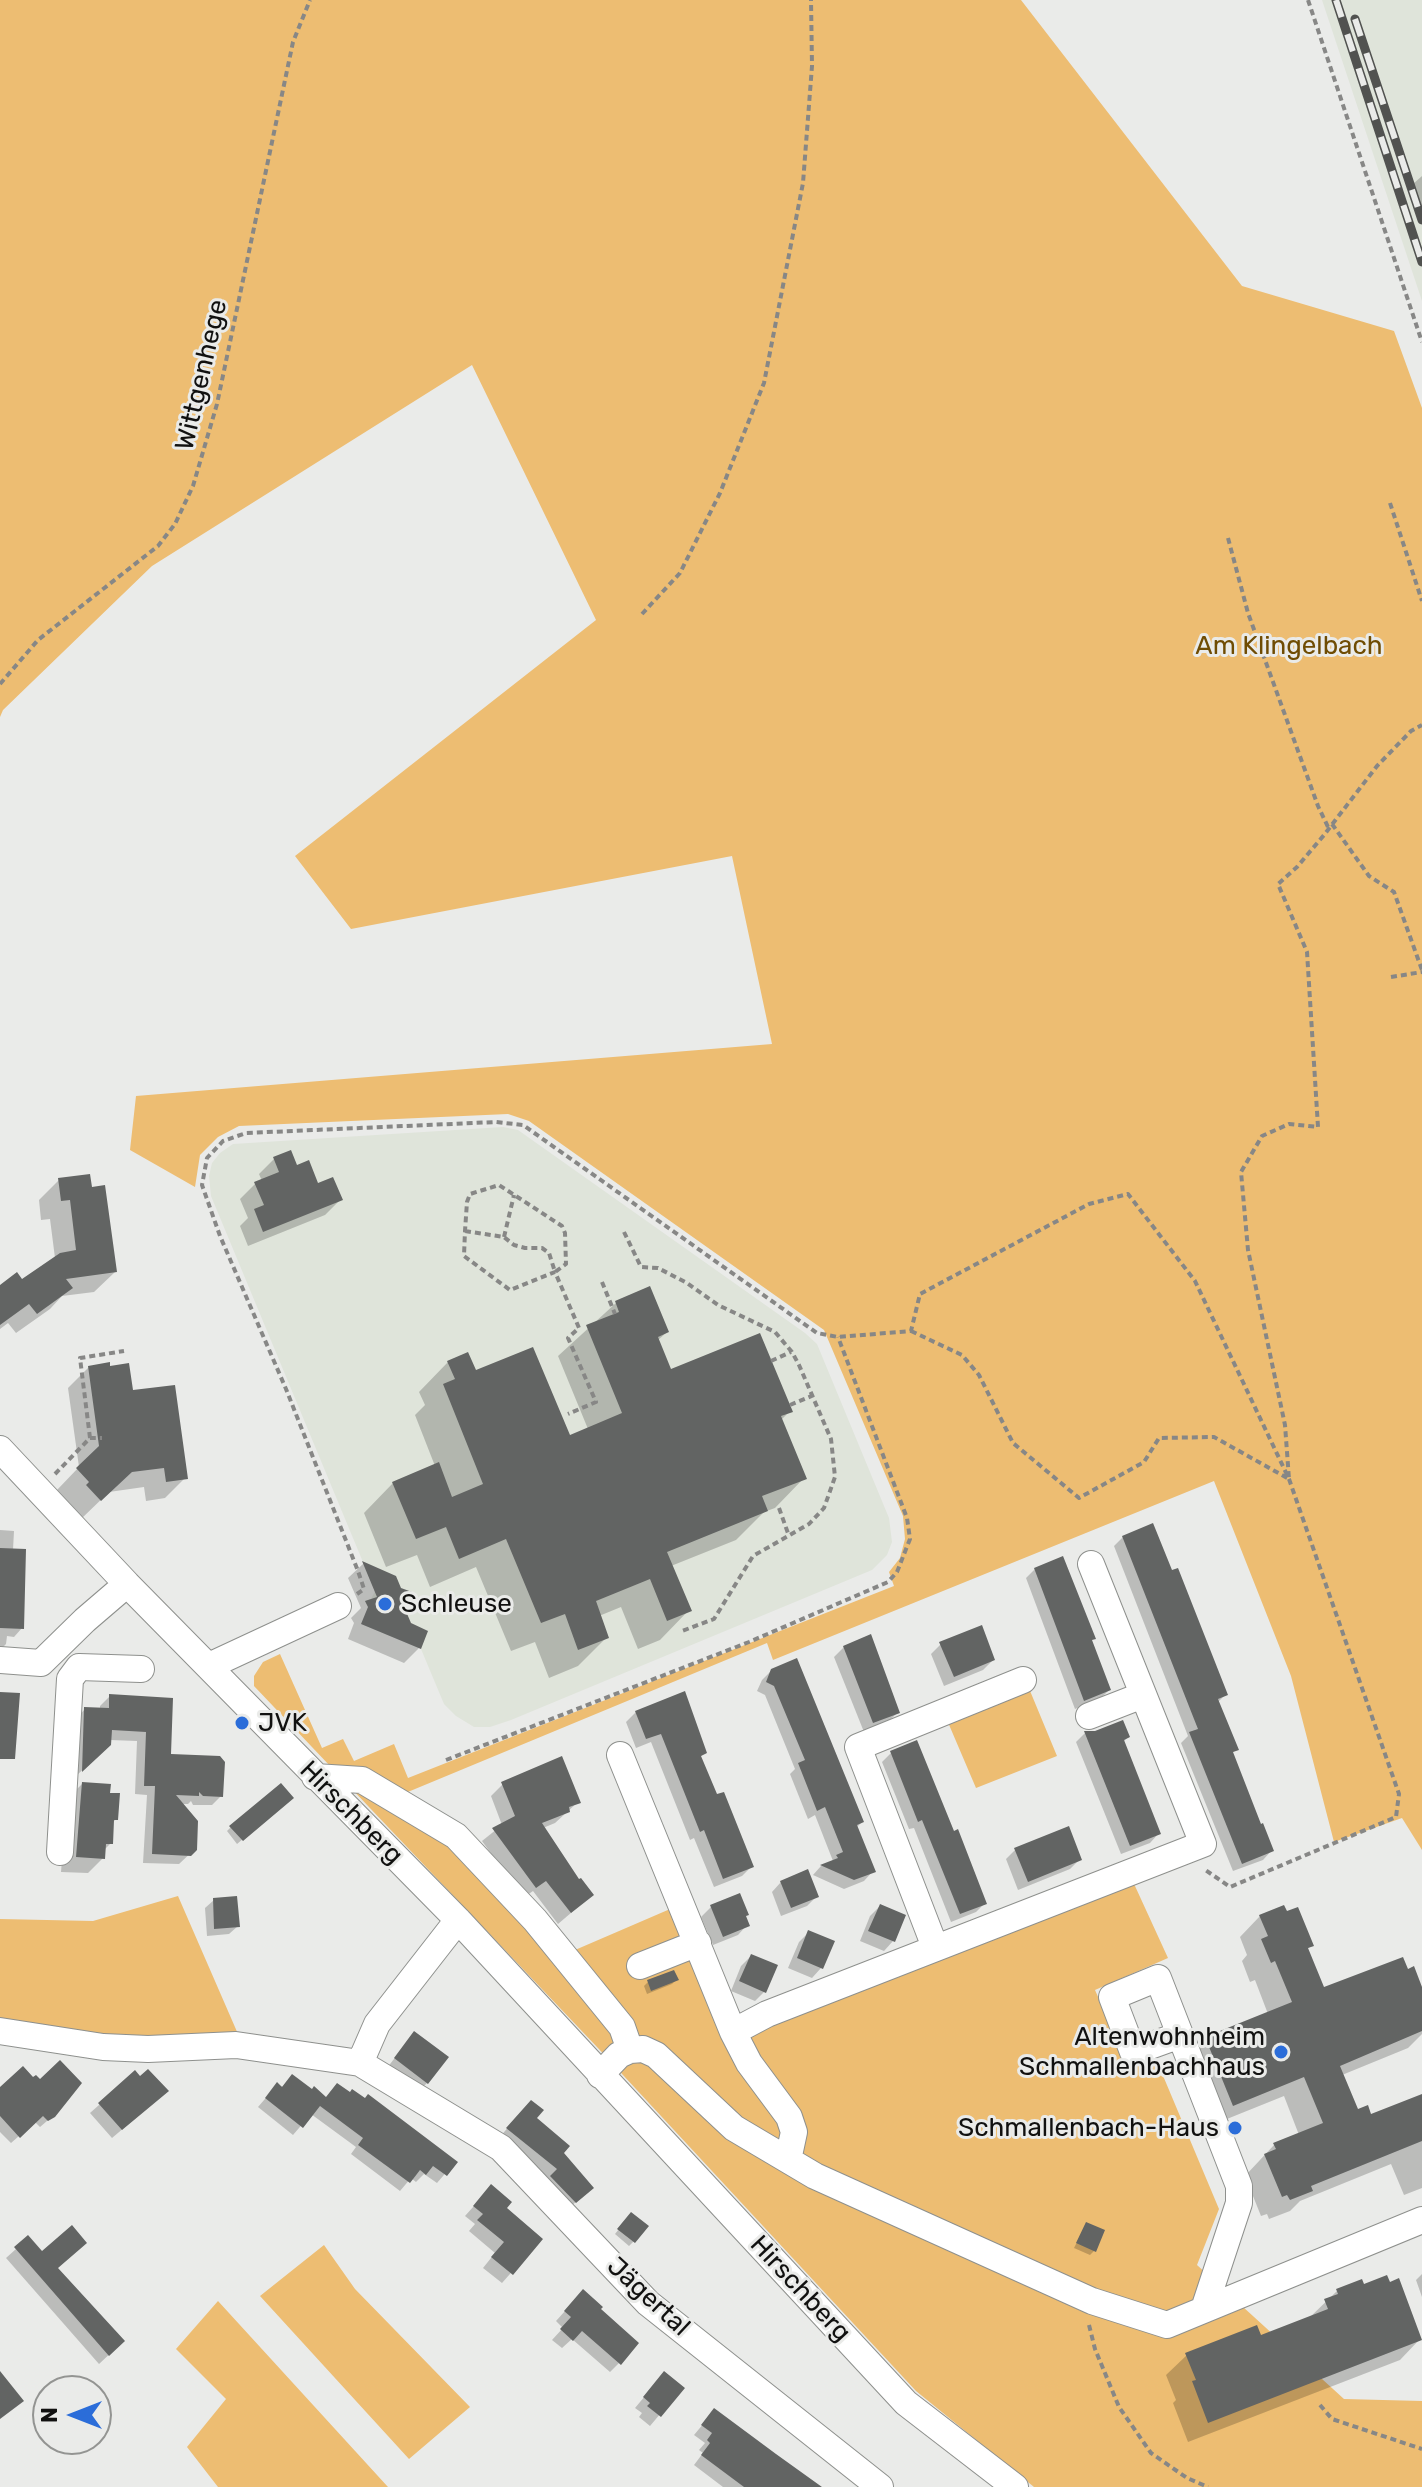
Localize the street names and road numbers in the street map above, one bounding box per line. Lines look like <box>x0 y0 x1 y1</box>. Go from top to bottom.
street label: Wittgenhege <box>170 297 234 453</box>
street label: Hirschberg <box>293 1755 409 1871</box>
street label: Hirschberg <box>743 2230 857 2348</box>
street label: Jägertal <box>600 2251 696 2343</box>

